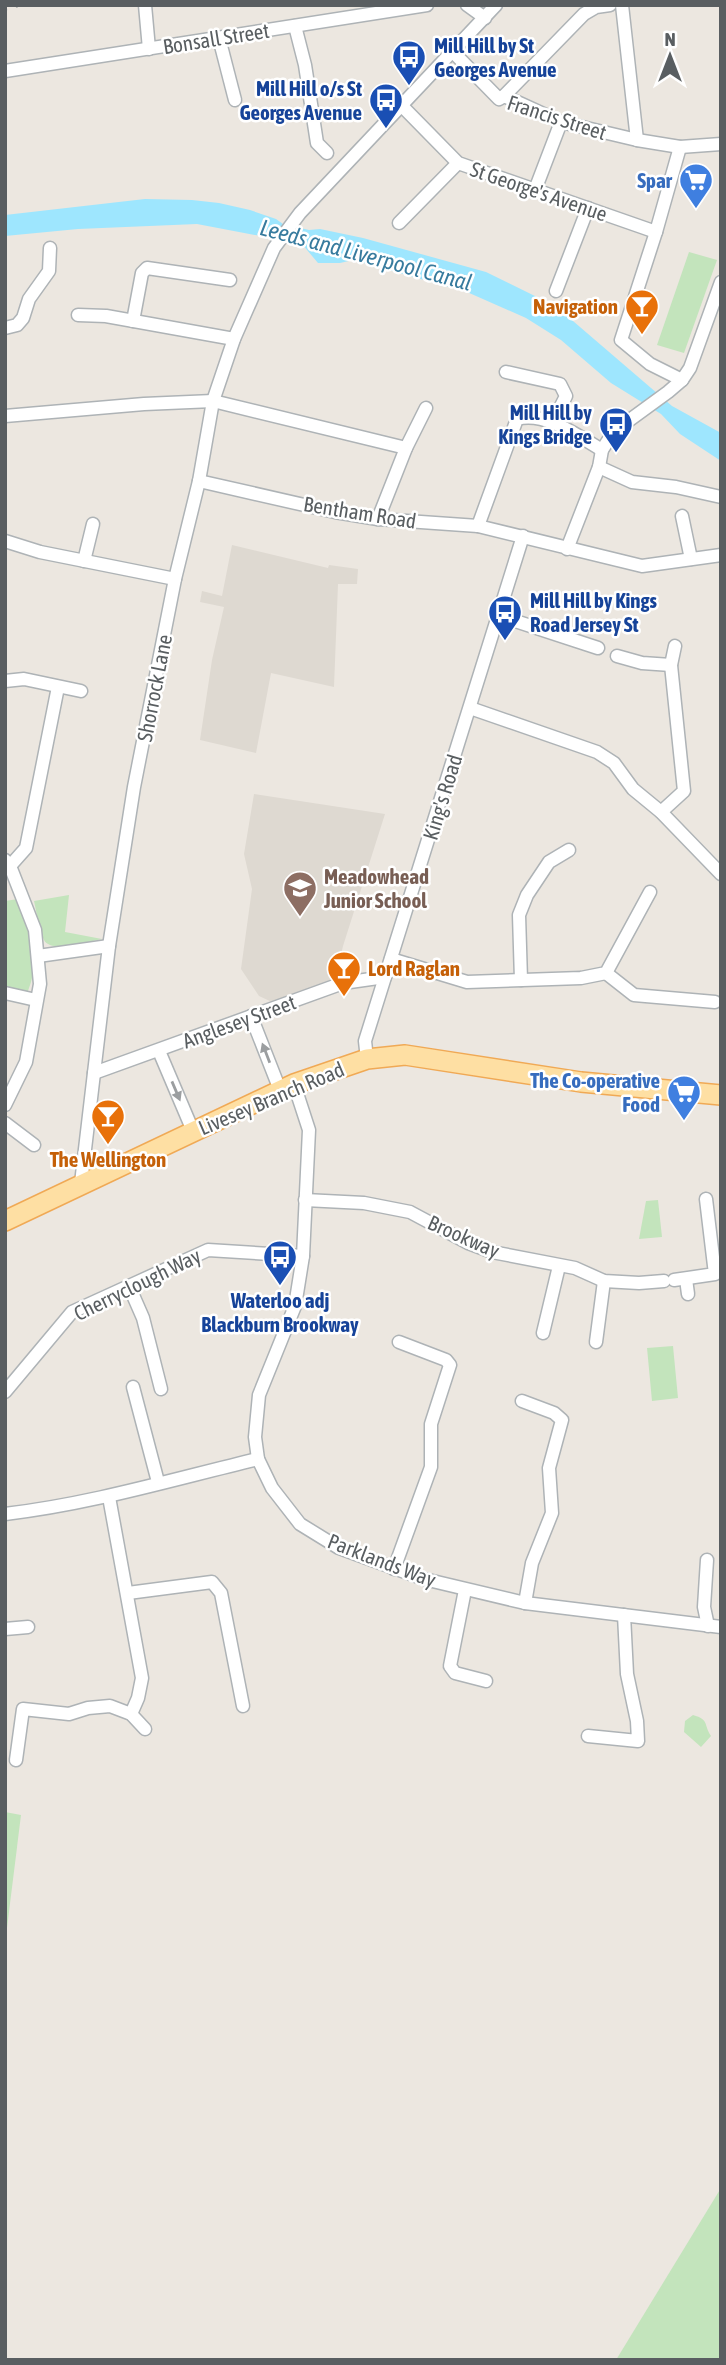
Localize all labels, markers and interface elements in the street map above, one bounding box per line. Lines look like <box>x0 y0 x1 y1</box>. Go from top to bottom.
street label: Bonsall Street <box>161 18 271 58</box>
north arrow <box>635 21 705 91</box>
text: N <box>664 28 676 50</box>
place label: Mill Hill by St Georges Avenue <box>434 33 557 81</box>
bus stop icon: Mill Hill by St Georges Avenue <box>390 38 428 87</box>
place label: Mill Hill o/s St Georges Avenue <box>239 76 362 124</box>
bus stop icon: Mill Hill o/s St Georges Avenue <box>367 81 405 130</box>
street label: Francis Street <box>504 90 610 144</box>
street label: St George's Avenue <box>467 156 611 226</box>
supermarket icon: Spar <box>677 161 715 210</box>
place label: Spar <box>637 168 673 192</box>
water label: Leeds and Liverpool Canal <box>257 214 475 296</box>
bar icon: Navigation <box>623 287 661 336</box>
place label: Navigation <box>533 294 618 318</box>
place label: Mill Hill by Kings Bridge <box>498 400 592 448</box>
bus stop icon: Mill Hill by Kings Bridge <box>597 405 635 454</box>
street label: Bentham Road <box>302 491 418 533</box>
place label: Mill Hill by Kings Road Jersey St <box>530 588 658 636</box>
bus stop icon: Mill Hill by Kings Road Jersey St <box>486 593 524 642</box>
street label: Shorrock Lane <box>132 632 176 744</box>
street label: King's Road <box>418 751 466 843</box>
place label: Meadowhead Junior School <box>323 864 429 912</box>
school or university icon: Meadowhead Junior School <box>281 869 319 918</box>
bar icon: Lord Raglan <box>325 949 363 998</box>
place label: Lord Raglan <box>368 956 460 980</box>
street label: Anglesey Street <box>179 989 299 1053</box>
one-way arrow <box>260 1043 271 1064</box>
street label: Livesey Branch Road <box>195 1057 347 1139</box>
place label: The Co-operative Food <box>530 1068 660 1116</box>
supermarket icon: The Co-operative Food <box>665 1073 703 1122</box>
one-way arrow <box>170 1081 182 1101</box>
bar icon: The Wellington <box>89 1097 127 1146</box>
place label: The Wellington <box>50 1147 166 1171</box>
street label: Brookway <box>424 1210 504 1263</box>
bus stop icon: Waterloo adj Blackburn Brookway <box>261 1238 299 1287</box>
street label: Cherryclough Way <box>70 1243 205 1325</box>
place label: Waterloo adj Blackburn Brookway <box>201 1288 359 1336</box>
street label: Parklands Way <box>325 1528 440 1592</box>

